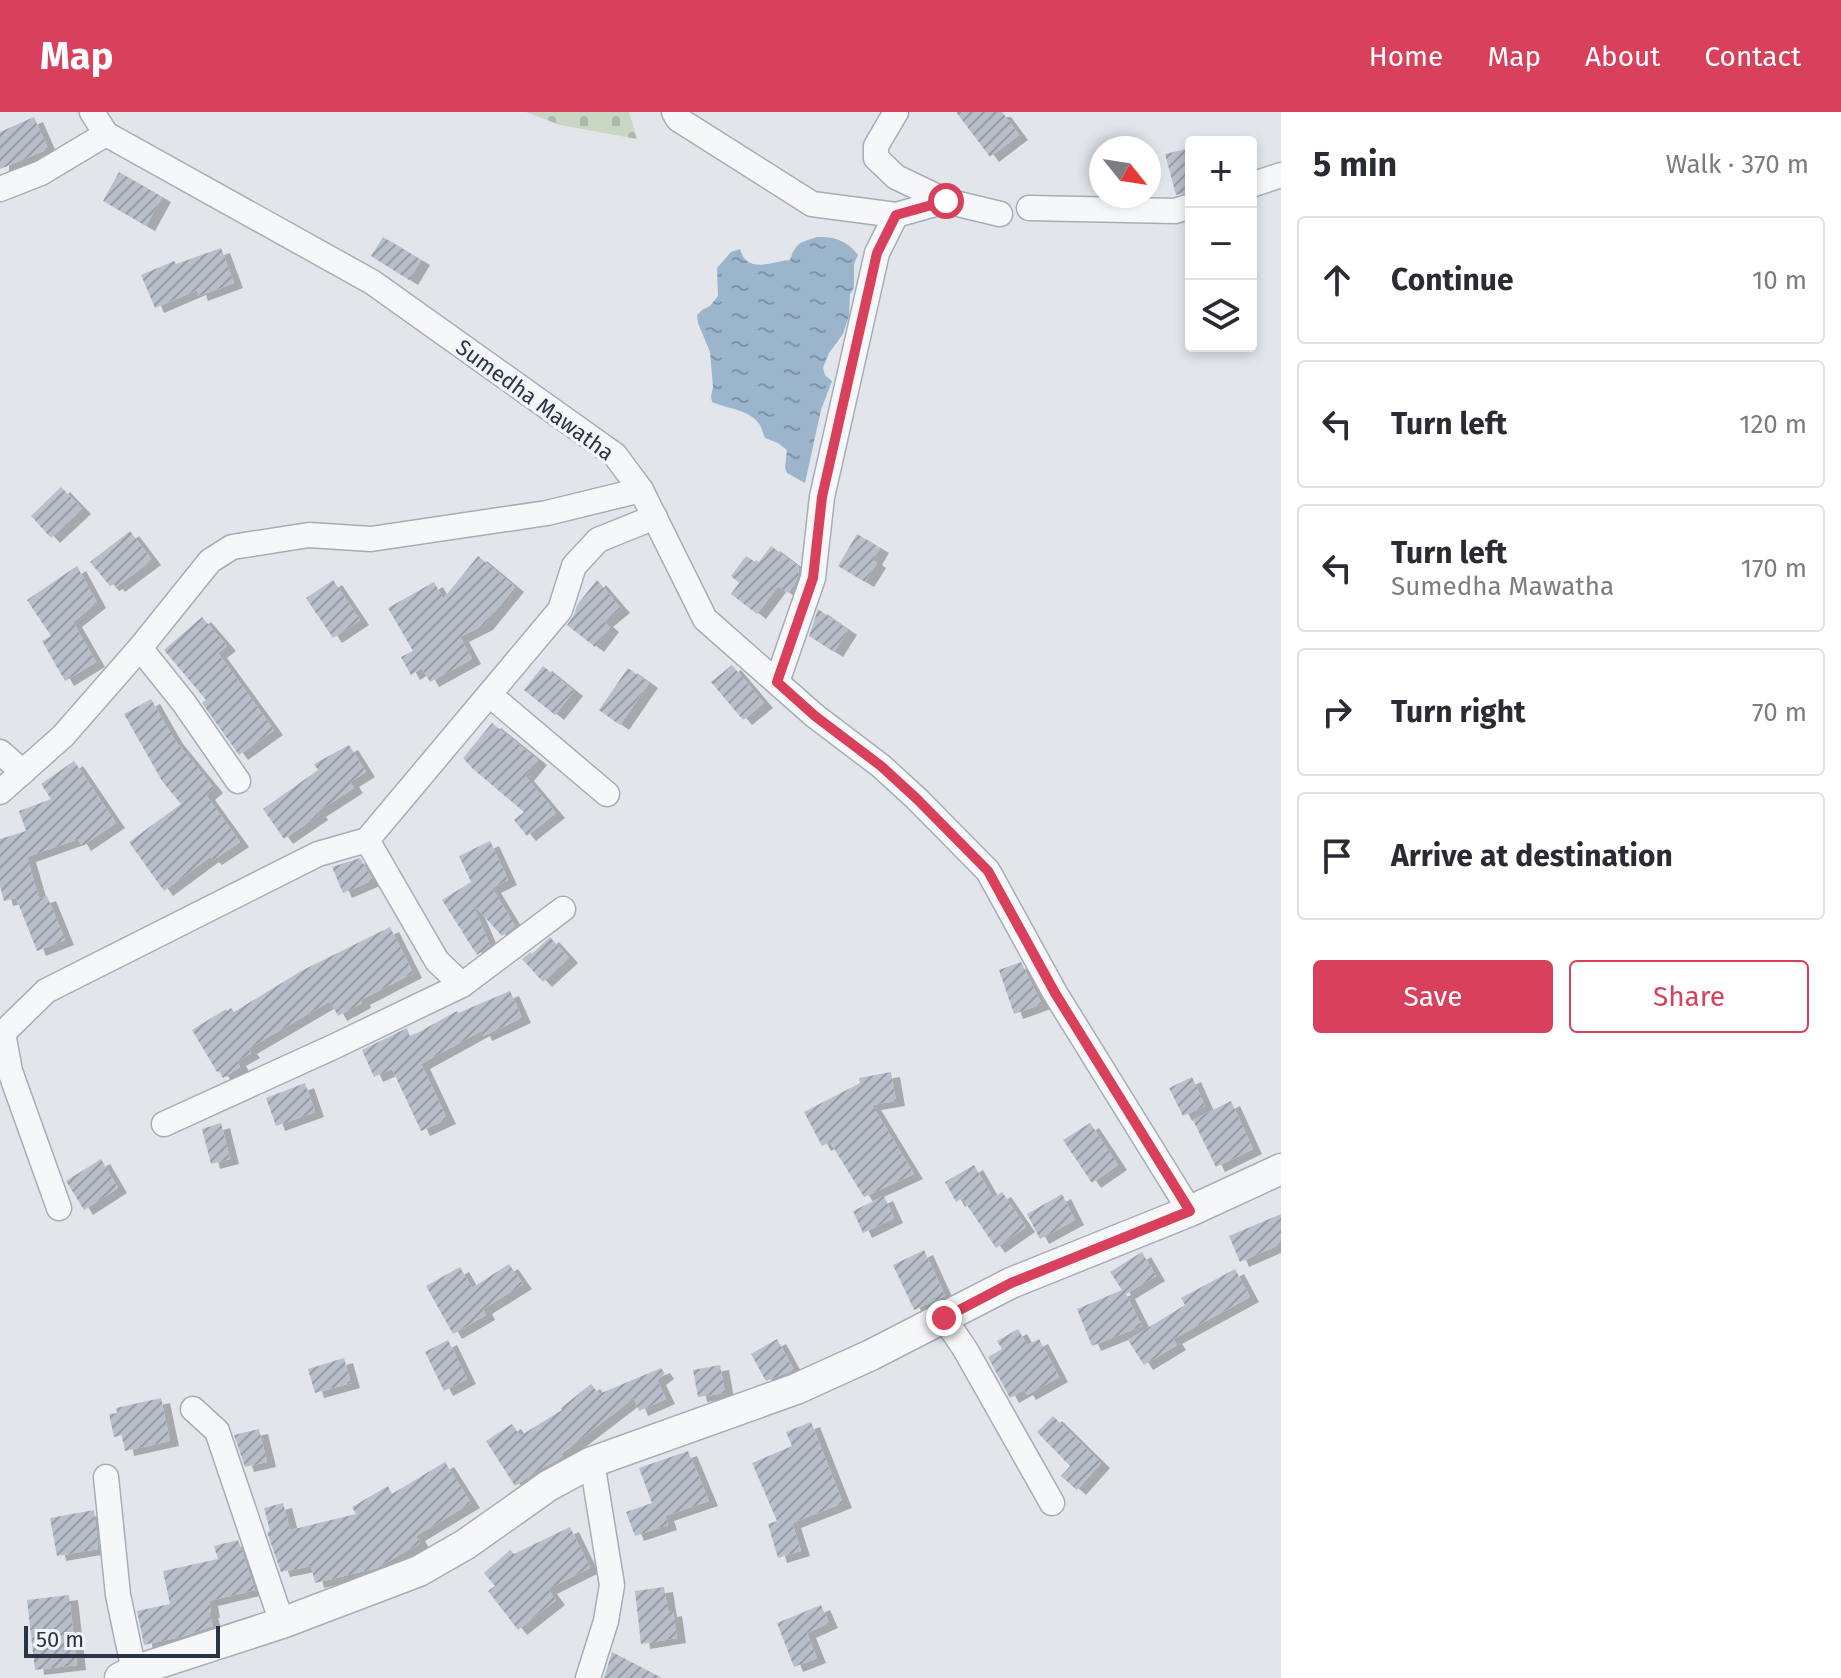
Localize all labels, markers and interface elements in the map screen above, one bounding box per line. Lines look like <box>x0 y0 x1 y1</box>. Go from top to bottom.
text: Map <box>40 33 113 79</box>
text: Home <box>1369 40 1443 73</box>
text: Map <box>1487 40 1541 73</box>
text: About <box>1585 40 1660 73</box>
text: Contact <box>1704 40 1801 73</box>
north arrow <box>1089 136 1161 208</box>
map controls <box>1185 136 1257 352</box>
button: + <box>1185 136 1257 208</box>
text: 5 min <box>1313 144 1397 185</box>
text: Walk · 370 m <box>1666 149 1809 180</box>
route start <box>928 183 964 219</box>
button: − <box>1185 208 1257 280</box>
icon: ahead <box>1315 258 1359 302</box>
text: Continue <box>1391 262 1514 298</box>
text: 10 m <box>1752 265 1807 296</box>
button: layers <box>1185 280 1257 352</box>
street label: Sumedha Mawatha <box>451 334 619 466</box>
icon: left <box>1315 402 1359 446</box>
text: Turn left <box>1391 406 1507 442</box>
text: 120 m <box>1739 409 1807 440</box>
text: Turn left <box>1391 535 1507 571</box>
icon: left <box>1315 546 1359 590</box>
text: 170 m <box>1741 553 1807 584</box>
text: Sumedha Mawatha <box>1391 571 1614 602</box>
icon: right <box>1315 690 1359 734</box>
text: Turn right <box>1391 694 1526 730</box>
text: 70 m <box>1752 697 1807 728</box>
icon: arrive <box>1315 834 1359 878</box>
text: Arrive at destination <box>1391 838 1673 874</box>
button: Save <box>1313 960 1553 1033</box>
button: Share <box>1569 960 1809 1033</box>
route end <box>926 1300 962 1336</box>
scale bar <box>24 1622 220 1658</box>
text: 50 m <box>36 1626 84 1653</box>

